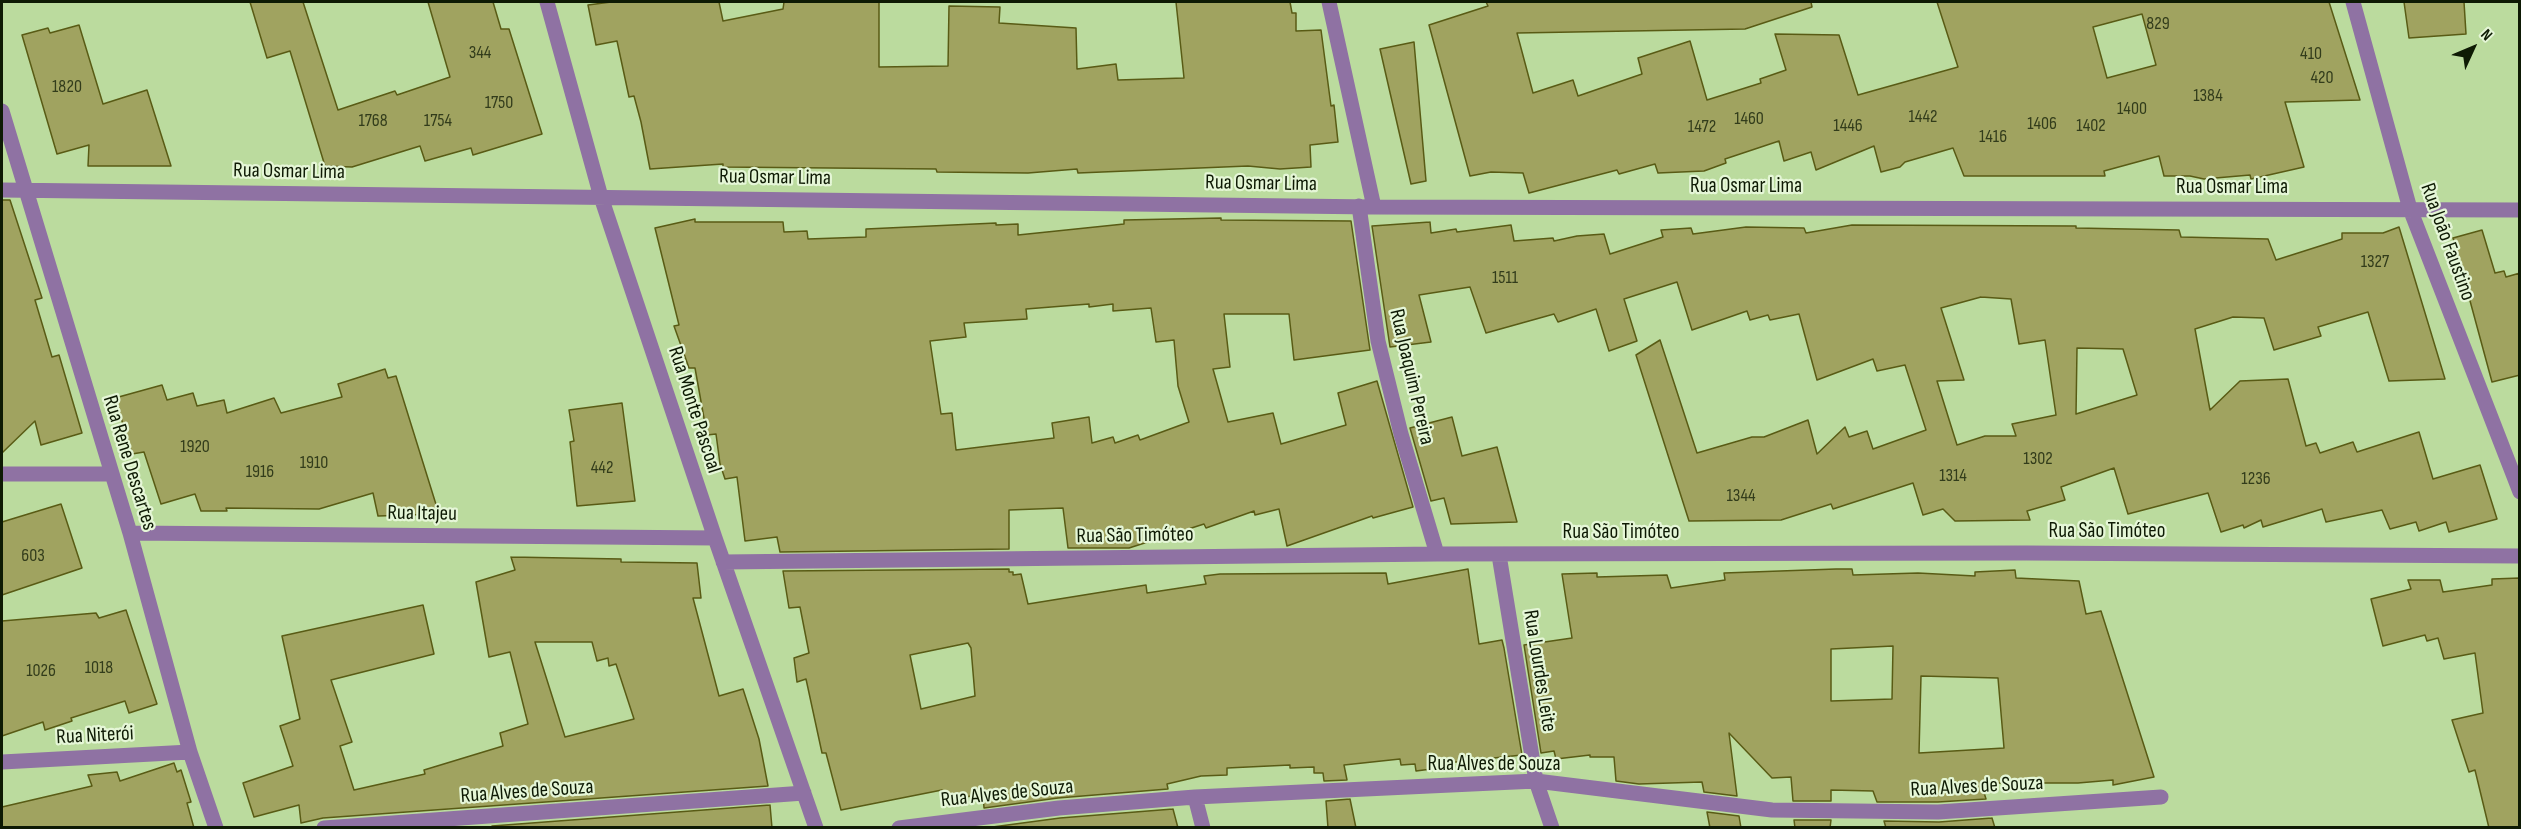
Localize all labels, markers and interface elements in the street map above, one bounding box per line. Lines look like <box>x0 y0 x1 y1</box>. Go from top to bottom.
house number: 829 <box>2146 13 2170 35</box>
north arrow <box>2443 18 2503 78</box>
text: N <box>2477 25 2496 45</box>
house number: 344 <box>469 42 491 64</box>
house number: 410 <box>2300 43 2322 65</box>
house number: 420 <box>2310 67 2334 89</box>
house number: 1820 <box>52 76 82 98</box>
house number: 1384 <box>2193 85 2223 107</box>
house number: 1750 <box>485 92 513 114</box>
house number: 1400 <box>2117 98 2147 120</box>
house number: 1442 <box>1909 106 1937 128</box>
house number: 1460 <box>1734 108 1764 130</box>
house number: 1768 <box>358 110 388 132</box>
house number: 1754 <box>424 110 452 132</box>
house number: 1406 <box>2027 113 2057 135</box>
house number: 1446 <box>1833 115 1863 137</box>
house number: 1402 <box>2076 115 2106 137</box>
house number: 1472 <box>1688 116 1716 138</box>
house number: 1416 <box>1979 126 2007 148</box>
street label: Rua Osmar Lima <box>233 158 345 186</box>
street label: Rua Osmar Lima <box>719 164 831 192</box>
street label: Rua Osmar Lima <box>1205 170 1317 198</box>
street label: Rua Osmar Lima <box>1690 174 1802 200</box>
street label: Rua Osmar Lima <box>2176 175 2288 201</box>
street label: Rua João Faustino <box>2414 180 2480 304</box>
house number: 1327 <box>2361 251 2389 273</box>
house number: 1511 <box>1492 267 1518 289</box>
street label: Rua Joaquim Pereira <box>1383 307 1439 447</box>
street label: Rua Monte Pascoal <box>662 344 726 476</box>
street label: Rua Rene Descartes <box>97 393 161 533</box>
house number: 1920 <box>180 436 210 458</box>
house number: 1302 <box>2023 448 2053 470</box>
house number: 1910 <box>300 452 328 474</box>
house number: 442 <box>591 457 613 479</box>
house number: 1916 <box>246 461 274 483</box>
house number: 1314 <box>1939 465 1967 487</box>
house number: 1236 <box>2241 468 2271 490</box>
house number: 1344 <box>1727 485 1755 507</box>
street label: Rua Itajeu <box>387 501 457 527</box>
street label: Rua São Timóteo <box>2048 519 2166 545</box>
street label: Rua São Timóteo <box>1562 520 1680 546</box>
street label: Rua São Timóteo <box>1076 522 1194 550</box>
house number: 603 <box>21 545 45 567</box>
street label: Rua Lourdes Leite <box>1517 608 1561 734</box>
house number: 1018 <box>85 657 113 679</box>
house number: 1026 <box>26 660 56 682</box>
street label: Rua Niterói <box>56 721 134 751</box>
street label: Rua Alves de Souza <box>1428 752 1560 778</box>
street label: Rua Alves de Souza <box>1910 771 2044 803</box>
street label: Rua Alves de Souza <box>460 775 594 809</box>
street label: Rua Alves de Souza <box>940 775 1074 813</box>

